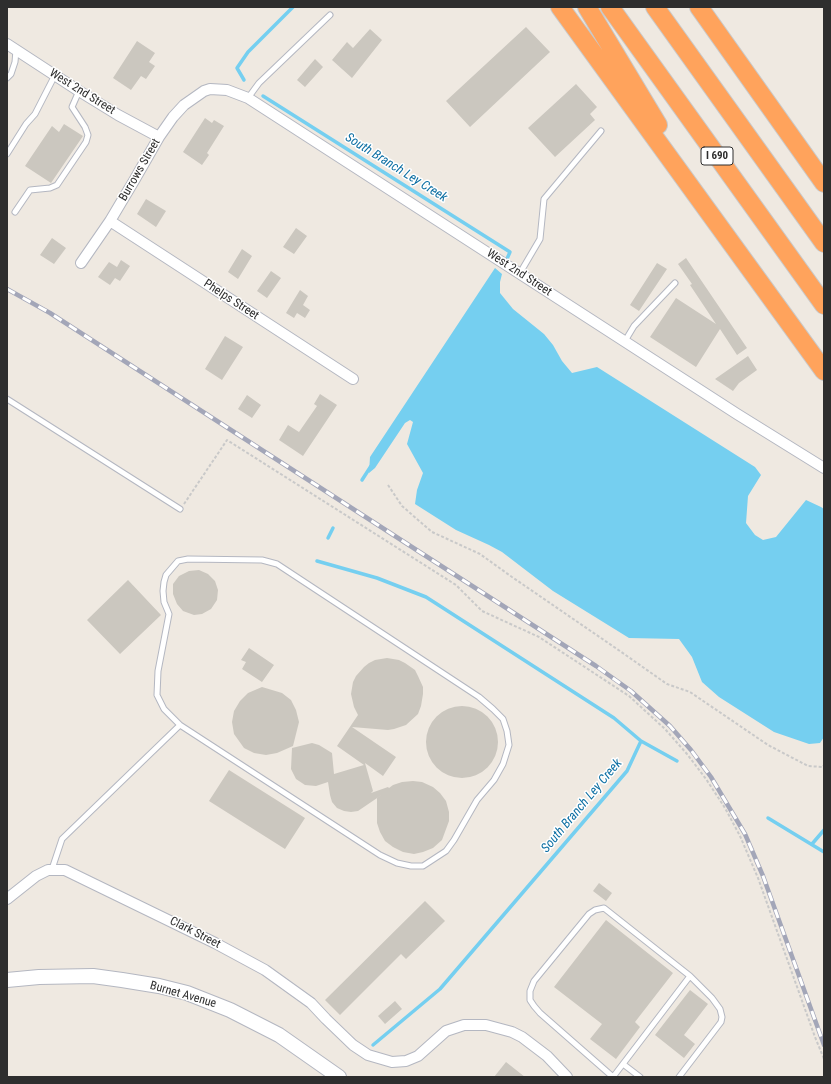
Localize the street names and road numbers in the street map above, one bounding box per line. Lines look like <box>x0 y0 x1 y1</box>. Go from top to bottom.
street label: West 2nd Street <box>46 66 118 118</box>
street label: Burrows Street <box>116 136 164 204</box>
road number: I 690 <box>701 147 733 165</box>
street label: West 2nd Street <box>484 247 554 299</box>
street label: Phelps Street <box>201 277 261 323</box>
street label: Clark Street <box>167 914 223 952</box>
street label: Burnet Avenue <box>148 979 218 1011</box>

